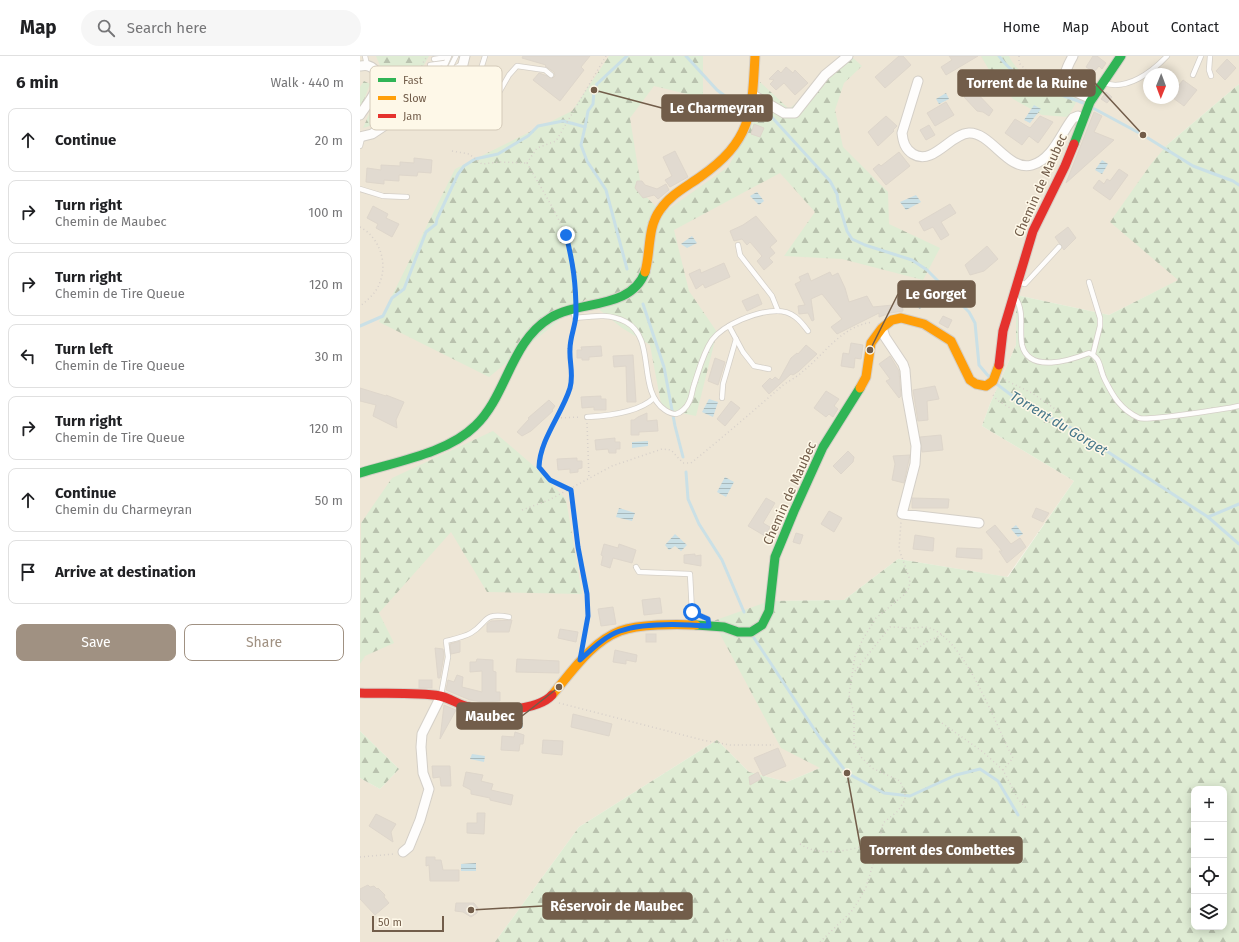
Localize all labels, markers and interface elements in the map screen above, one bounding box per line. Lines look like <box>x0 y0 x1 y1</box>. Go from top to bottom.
search box <box>81 10 361 46</box>
text: Map <box>20 16 57 39</box>
icon: search <box>95 17 117 39</box>
text: Search here <box>127 19 207 37</box>
text: Home <box>1003 19 1040 36</box>
text: Map <box>1062 19 1089 36</box>
text: About <box>1111 19 1149 36</box>
text: Contact <box>1171 19 1219 36</box>
legend <box>370 66 502 130</box>
north arrow <box>1143 68 1179 104</box>
callout: Torrent de la Ruine <box>958 70 1095 96</box>
text: 6 min <box>16 72 59 93</box>
text: Fast <box>403 74 423 87</box>
text: Walk · 440 m <box>271 75 344 90</box>
text: Torrent de la Ruine <box>966 75 1088 92</box>
text: Slow <box>403 92 427 105</box>
callout: Le Charmeyran <box>662 95 772 121</box>
text: Le Charmeyran <box>670 100 764 117</box>
text: Jam <box>403 110 422 123</box>
icon: ahead <box>17 129 39 151</box>
text: Continue <box>55 131 116 149</box>
street label: Chemin de Maubec <box>1011 131 1070 239</box>
text: 20 m <box>315 133 343 148</box>
text: Turn right <box>55 196 122 214</box>
icon: right <box>17 201 39 223</box>
text: 100 m <box>308 205 343 220</box>
text: Chemin de Maubec <box>55 214 167 229</box>
route end <box>557 226 575 244</box>
text: Turn right <box>55 268 122 286</box>
icon: right <box>17 273 39 295</box>
text: 120 m <box>309 277 343 292</box>
callout: Le Gorget <box>898 281 975 307</box>
text: Chemin de Tire Queue <box>55 286 185 301</box>
text: Le Gorget <box>905 286 967 303</box>
text: Turn left <box>55 340 113 358</box>
icon: left <box>17 345 39 367</box>
text: 30 m <box>315 349 343 364</box>
text: Chemin de Tire Queue <box>55 358 185 373</box>
water label: Torrent du Gorget <box>1007 388 1111 459</box>
text: Turn right <box>55 412 122 430</box>
icon: right <box>17 417 39 439</box>
text: 120 m <box>309 421 343 436</box>
text: Chemin de Tire Queue <box>55 430 185 445</box>
street label: Chemin de Maubec <box>760 439 819 547</box>
text: Continue <box>55 484 116 502</box>
icon: ahead <box>17 489 39 511</box>
text: 50 m <box>315 493 343 508</box>
text: Chemin du Charmeyran <box>55 502 192 517</box>
icon: arrive <box>17 561 39 583</box>
text: Arrive at destination <box>55 563 196 581</box>
route start <box>683 603 701 621</box>
button: Save <box>16 624 176 661</box>
button: Share <box>184 624 344 661</box>
callout: Maubec <box>457 703 522 729</box>
text: Maubec <box>465 708 515 725</box>
map controls <box>1191 786 1227 930</box>
button: + <box>1191 786 1227 822</box>
button: − <box>1191 822 1227 858</box>
callout: Torrent des Combettes <box>861 837 1022 863</box>
text: Torrent des Combettes <box>869 842 1015 859</box>
button: locate <box>1191 858 1227 894</box>
callout: Réservoir de Maubec <box>543 893 692 919</box>
button: layers <box>1191 894 1227 930</box>
text: Réservoir de Maubec <box>550 898 684 915</box>
scale bar <box>372 914 444 933</box>
text: 50 m <box>378 916 402 929</box>

